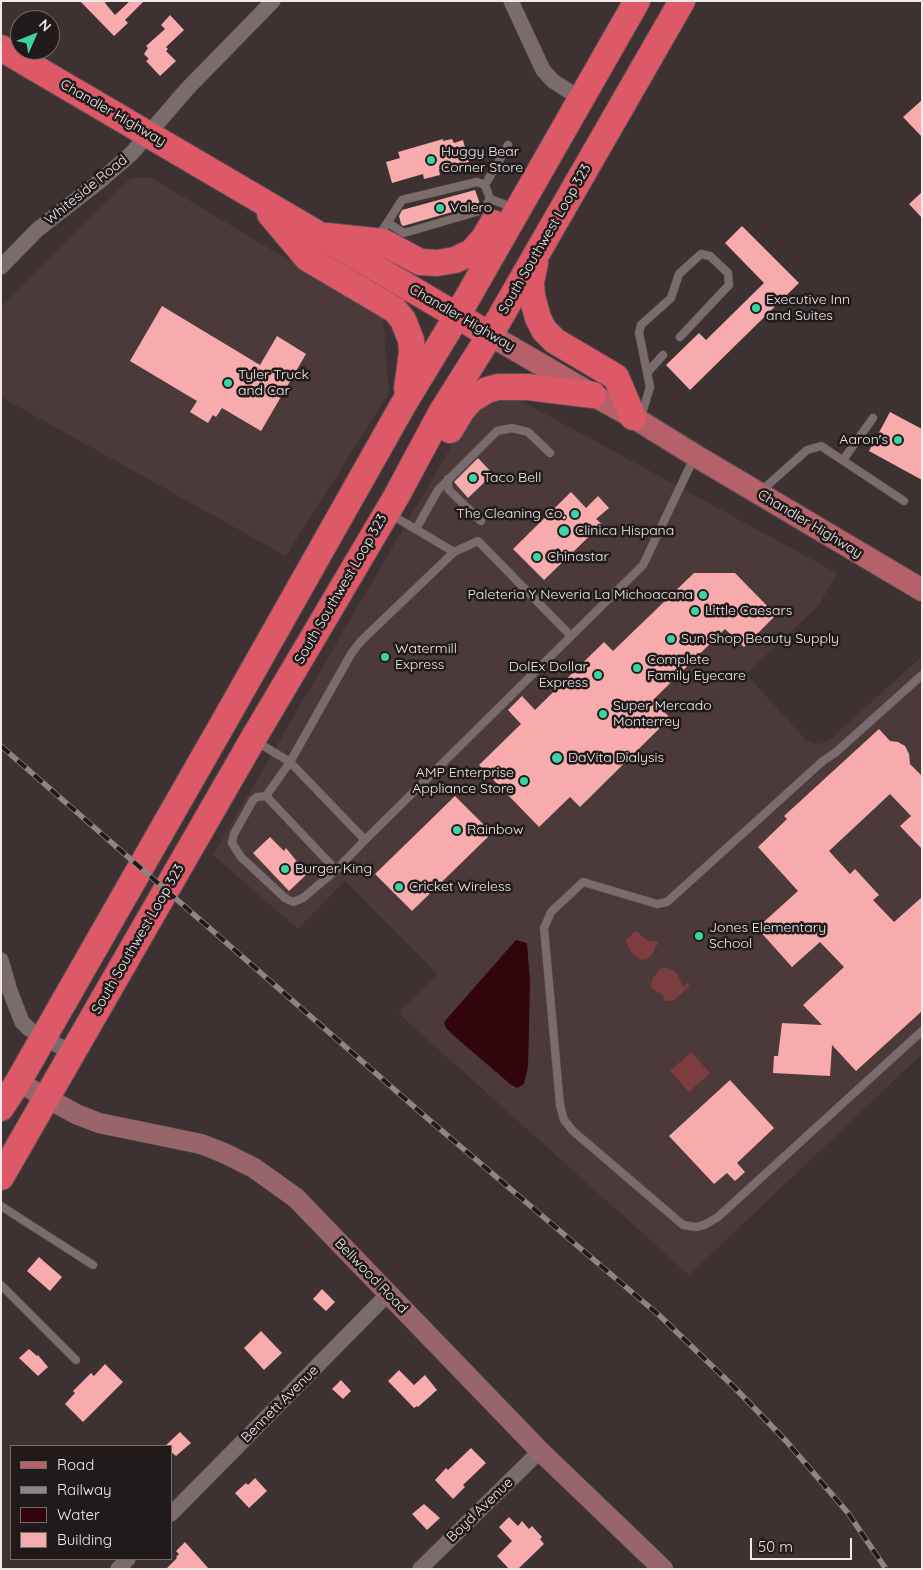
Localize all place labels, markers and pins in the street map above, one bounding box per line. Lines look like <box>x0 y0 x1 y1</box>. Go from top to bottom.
place label: Huggy Bear Corner Store <box>441 144 523 176</box>
marker: Huggy Bear Corner Store <box>425 154 437 166</box>
place label: Valero <box>450 200 492 216</box>
marker: Valero <box>434 202 446 214</box>
place label: Executive Inn and Suites <box>766 292 850 324</box>
marker: Executive Inn and Suites <box>750 302 762 314</box>
place label: Tyler Truck and Car <box>238 367 309 400</box>
marker: Tyler Truck and Car <box>222 377 234 389</box>
place label: Aaron's <box>839 432 888 448</box>
marker: Aaron's <box>892 434 904 446</box>
place label: Taco Bell <box>483 470 542 486</box>
marker: Taco Bell <box>467 472 479 484</box>
place label: The Cleaning Co. <box>456 506 565 522</box>
marker: The Cleaning Co. <box>569 508 581 520</box>
place label: Clinica Hispana <box>575 523 674 539</box>
marker: Clinica Hispana <box>557 524 571 538</box>
place label: Chinastar <box>547 549 609 565</box>
marker: Chinastar <box>531 551 543 563</box>
place label: Paleteria Y Neveria La Michoacana <box>468 587 693 603</box>
marker: Paleteria Y Neveria La Michoacana <box>697 589 709 601</box>
place label: Little Caesars <box>705 603 792 619</box>
marker: Little Caesars <box>689 605 701 617</box>
place label: Sun Shop Beauty Supply <box>681 631 839 647</box>
marker: Sun Shop Beauty Supply <box>665 633 677 645</box>
place label: Watermill Express <box>395 641 457 674</box>
marker: Watermill Express <box>379 651 391 663</box>
place label: Complete Family Eyecare <box>647 652 746 684</box>
place label: DolEx Dollar Express <box>509 659 588 692</box>
marker: Complete Family Eyecare <box>631 662 643 674</box>
marker: DolEx Dollar Express <box>592 669 604 681</box>
place label: Super Mercado Monterrey <box>613 698 712 730</box>
marker: Super Mercado Monterrey <box>597 708 609 720</box>
place label: DaVita Dialysis <box>568 750 664 766</box>
marker: DaVita Dialysis <box>550 751 564 765</box>
place label: AMP Enterprise Appliance Store <box>412 765 514 798</box>
marker: AMP Enterprise Appliance Store <box>518 775 530 787</box>
place label: Rainbow <box>467 822 523 838</box>
marker: Rainbow <box>451 824 463 836</box>
place label: Burger King <box>295 861 372 877</box>
marker: Burger King <box>279 863 291 875</box>
place label: Cricket Wireless <box>409 879 511 895</box>
marker: Cricket Wireless <box>393 881 405 893</box>
place label: Jones Elementary School <box>709 920 826 952</box>
marker: Jones Elementary School <box>693 930 705 942</box>

